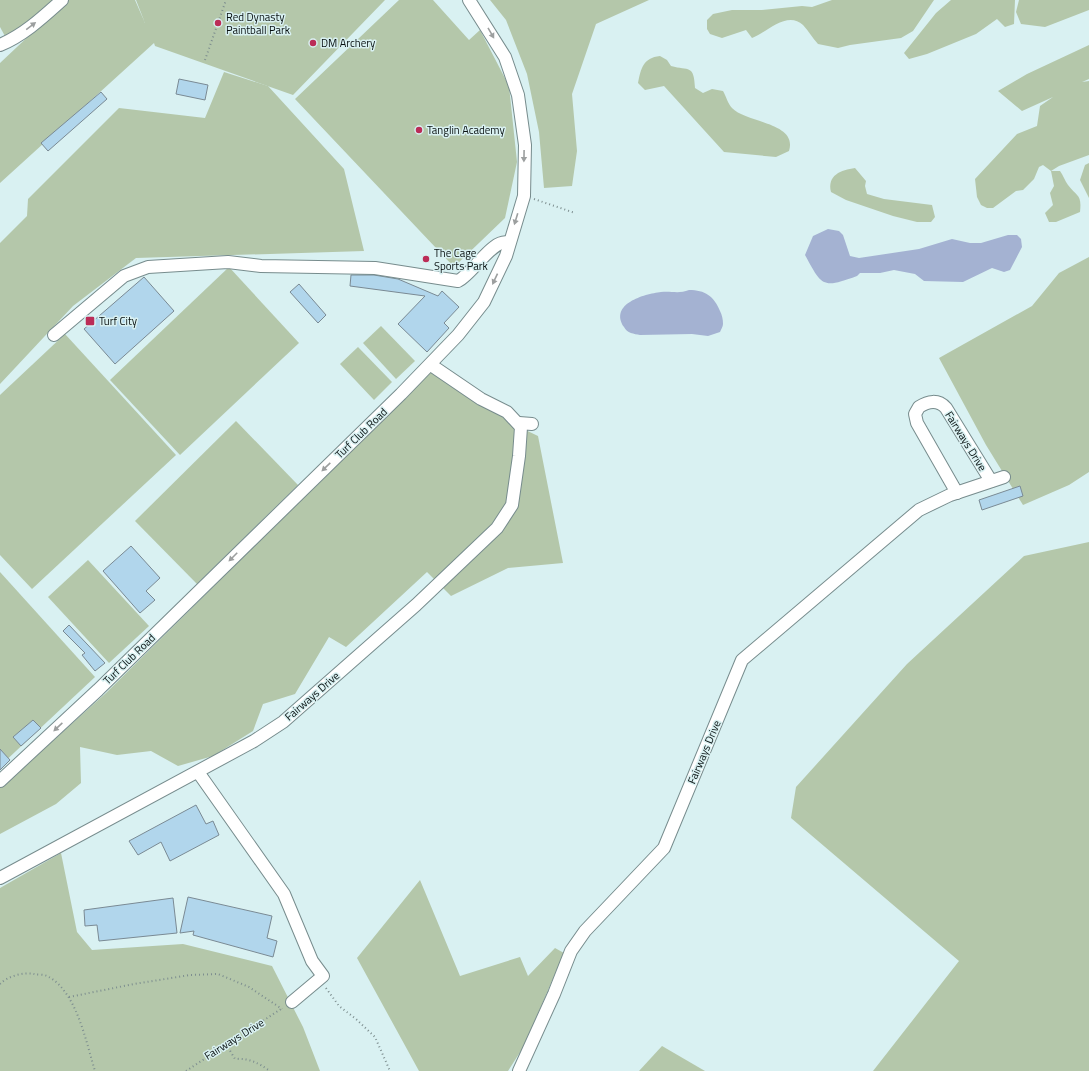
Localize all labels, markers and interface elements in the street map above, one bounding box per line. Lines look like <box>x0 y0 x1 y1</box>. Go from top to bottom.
place label: Red Dynasty Paintball Park <box>226 9 291 38</box>
marker: Red Dynasty Paintball Park <box>213 18 223 28</box>
one-way arrow <box>25 22 36 30</box>
one-way arrow <box>487 27 494 39</box>
place label: DM Archery <box>321 35 376 51</box>
marker: DM Archery <box>308 38 318 48</box>
place label: Tanglin Academy <box>427 122 505 138</box>
marker: Tanglin Academy <box>414 125 424 135</box>
one-way arrow <box>521 150 528 162</box>
one-way arrow <box>513 214 519 226</box>
place label: The Cage Sports Park <box>434 245 489 274</box>
marker: The Cage Sports Park <box>421 254 431 264</box>
one-way arrow <box>492 274 498 285</box>
place label: Turf City <box>99 313 138 329</box>
marker: Turf City <box>84 315 96 327</box>
street label: Turf Club Road <box>331 404 391 462</box>
street label: Fairways Drive <box>941 408 991 474</box>
one-way arrow <box>321 462 331 472</box>
one-way arrow <box>228 553 238 562</box>
street label: Turf Club Road <box>99 630 159 688</box>
street label: Fairways Drive <box>281 667 343 724</box>
street label: Fairways Drive <box>683 717 725 786</box>
one-way arrow <box>53 722 63 731</box>
street label: Fairways Drive <box>201 1014 267 1064</box>

